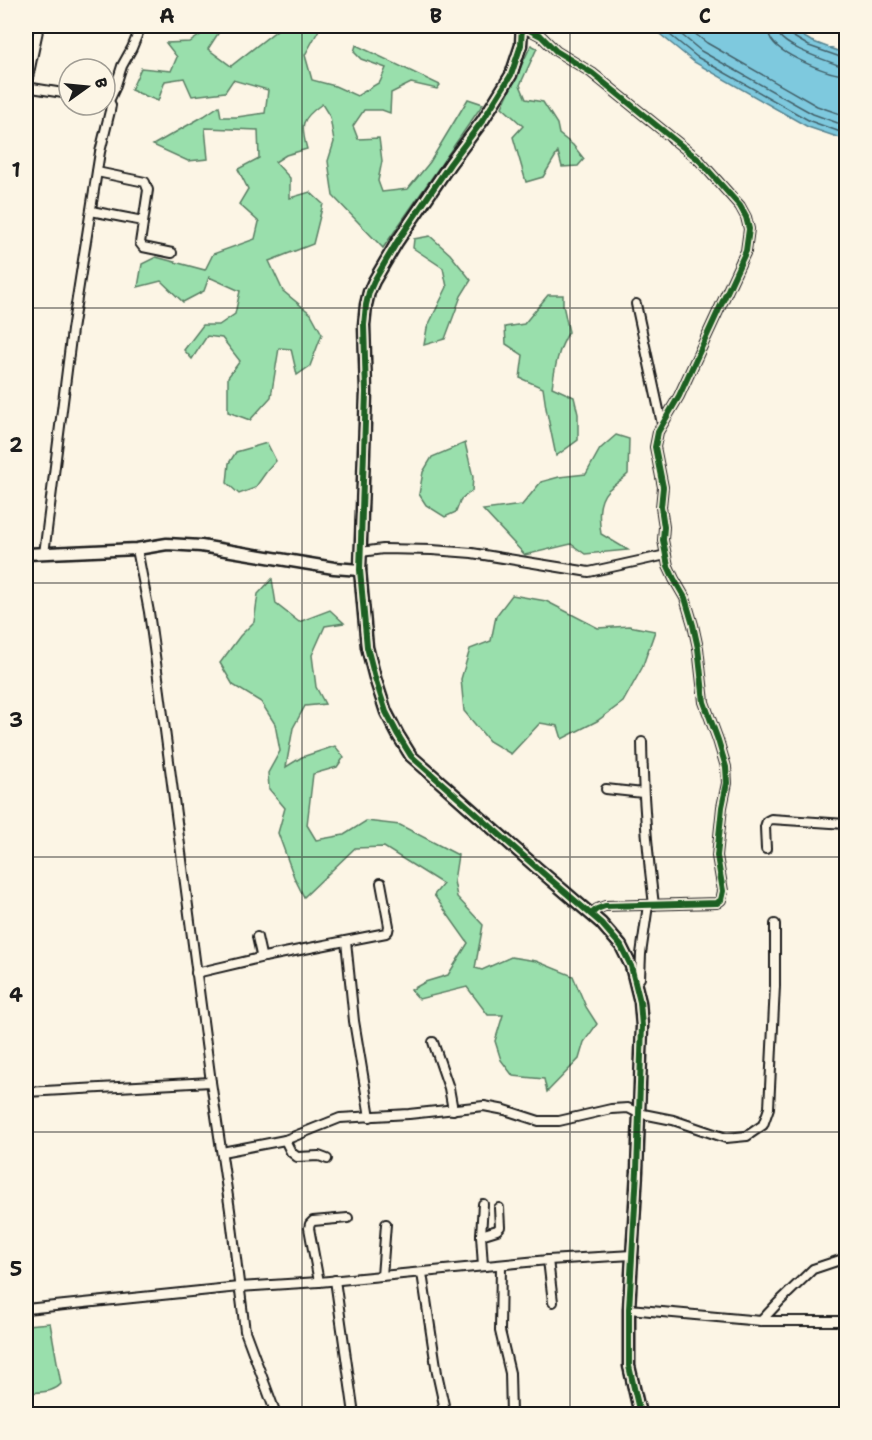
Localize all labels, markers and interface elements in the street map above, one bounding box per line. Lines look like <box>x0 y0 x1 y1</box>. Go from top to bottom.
text: A <box>159 3 175 29</box>
text: B <box>430 3 442 29</box>
text: C <box>699 3 711 29</box>
north arrow <box>57 57 117 117</box>
text: B <box>90 76 112 91</box>
text: 1 <box>11 157 21 183</box>
text: 2 <box>9 432 23 458</box>
text: 3 <box>9 707 23 733</box>
text: 4 <box>9 982 23 1008</box>
text: 5 <box>10 1256 22 1282</box>

